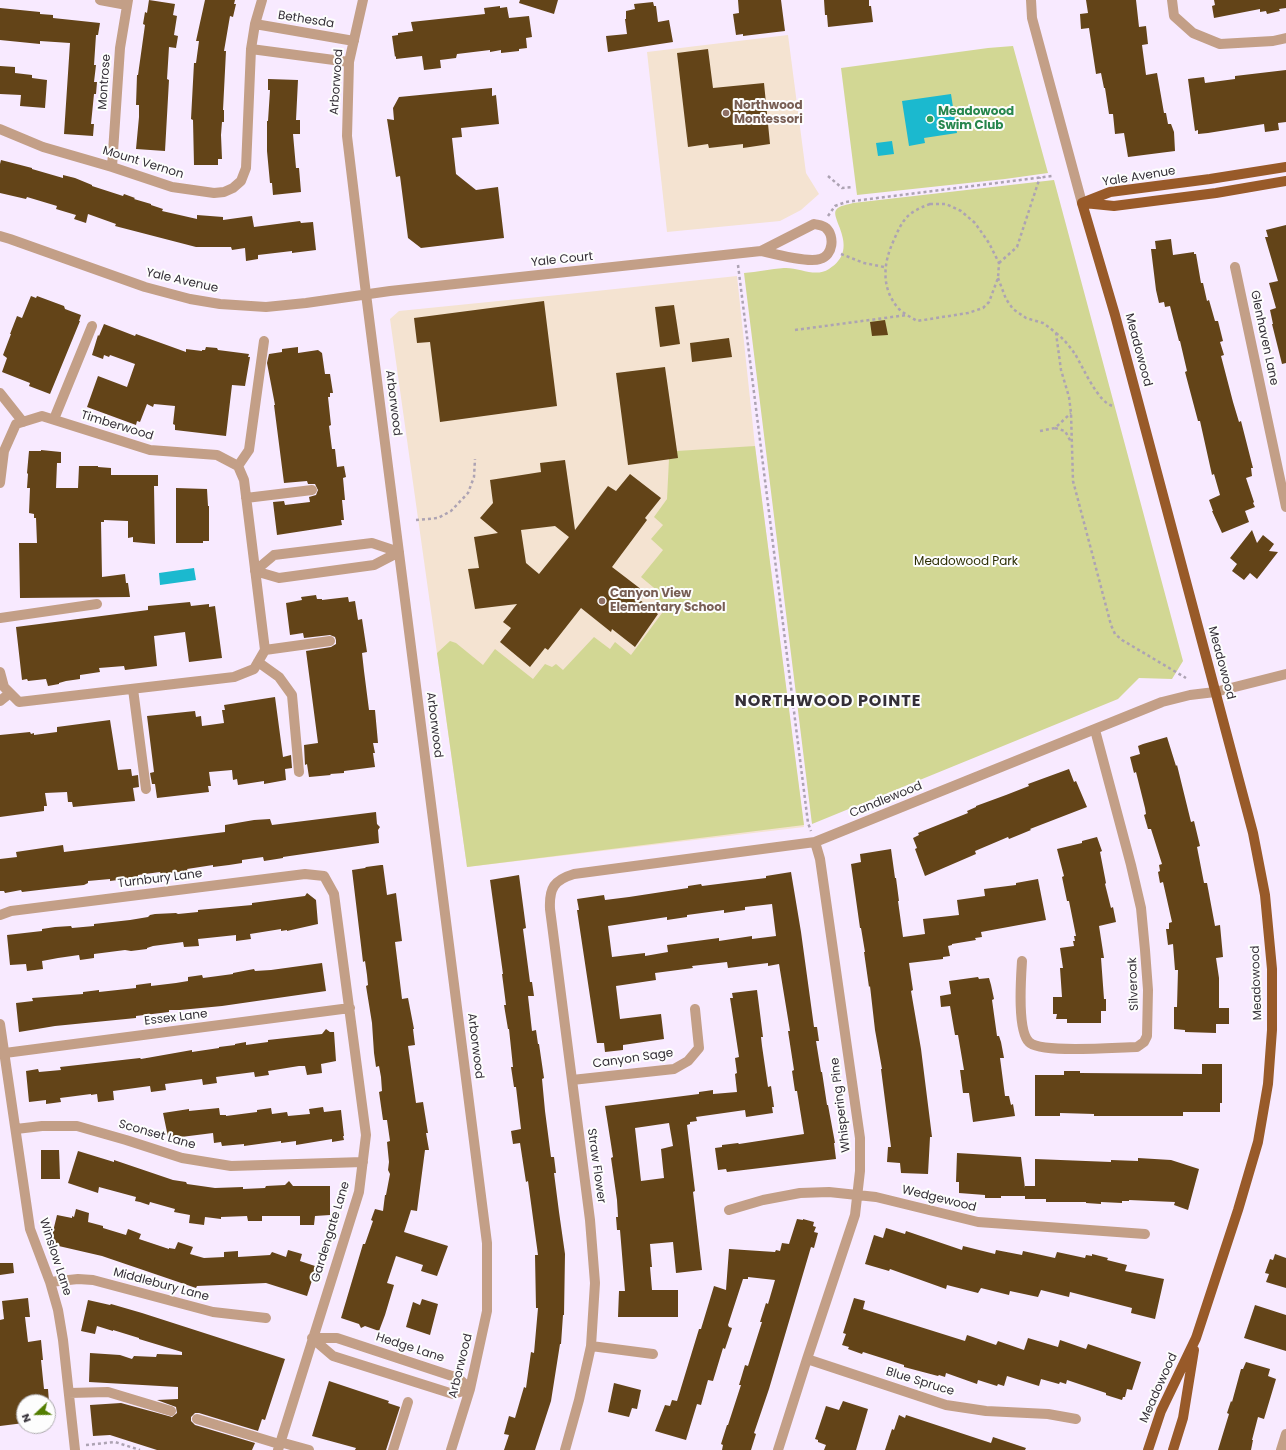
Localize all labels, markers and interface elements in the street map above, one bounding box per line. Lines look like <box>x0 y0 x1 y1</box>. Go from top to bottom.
street label: Bethesda <box>277 8 335 32</box>
street label: Arborwood <box>328 49 346 115</box>
street label: Montrose <box>96 54 114 110</box>
place label: Northwood Montessori <box>734 99 803 127</box>
place label: Meadowood Swim Club <box>938 105 1014 133</box>
marker: Northwood Montessori <box>721 108 731 118</box>
marker: Meadowood Swim Club <box>925 114 935 124</box>
street label: Mount Vernon <box>101 144 185 182</box>
street label: Yale Avenue <box>1101 164 1177 190</box>
street label: Yale Court <box>530 250 594 270</box>
street label: Yale Avenue <box>144 266 220 296</box>
street label: Glenhaven Lane <box>1247 289 1281 387</box>
street label: Meadowood <box>1121 312 1155 388</box>
street label: Arborwood <box>382 369 404 437</box>
street label: Timberwood <box>79 408 155 444</box>
park label: Meadowood Park <box>914 555 1018 569</box>
place label: Canyon View Elementary School <box>610 587 725 615</box>
marker: Canyon View Elementary School <box>597 596 607 606</box>
street label: Meadowood <box>1204 625 1238 701</box>
street label: Arborwood <box>423 691 445 759</box>
district label: NORTHWOOD POINTE <box>735 692 921 712</box>
street label: Candlewood <box>848 779 924 821</box>
street label: Turnbury Lane <box>117 867 203 891</box>
street label: Meadowood <box>1248 945 1266 1021</box>
street label: Silveroak <box>1126 957 1142 1011</box>
street label: Essex Lane <box>144 1007 208 1029</box>
street label: Arborwood <box>464 1012 486 1080</box>
street label: Canyon Sage <box>592 1046 674 1072</box>
street label: Whispering Pine <box>828 1057 854 1153</box>
street label: Sconset Lane <box>117 1117 197 1153</box>
street label: Straw Flower <box>584 1128 608 1204</box>
street label: Gardengate Lane <box>309 1180 353 1284</box>
street label: Wedgewood <box>900 1183 978 1215</box>
street label: Winslow Lane <box>36 1216 74 1298</box>
street label: Middlebury Lane <box>112 1265 210 1305</box>
street label: Hedge Lane <box>374 1330 446 1366</box>
street label: Arborwood <box>446 1332 476 1400</box>
street label: Meadowood <box>1137 1351 1181 1425</box>
street label: Blue Spruce <box>884 1365 956 1399</box>
north arrow <box>16 1394 56 1434</box>
text: N <box>17 1411 35 1425</box>

